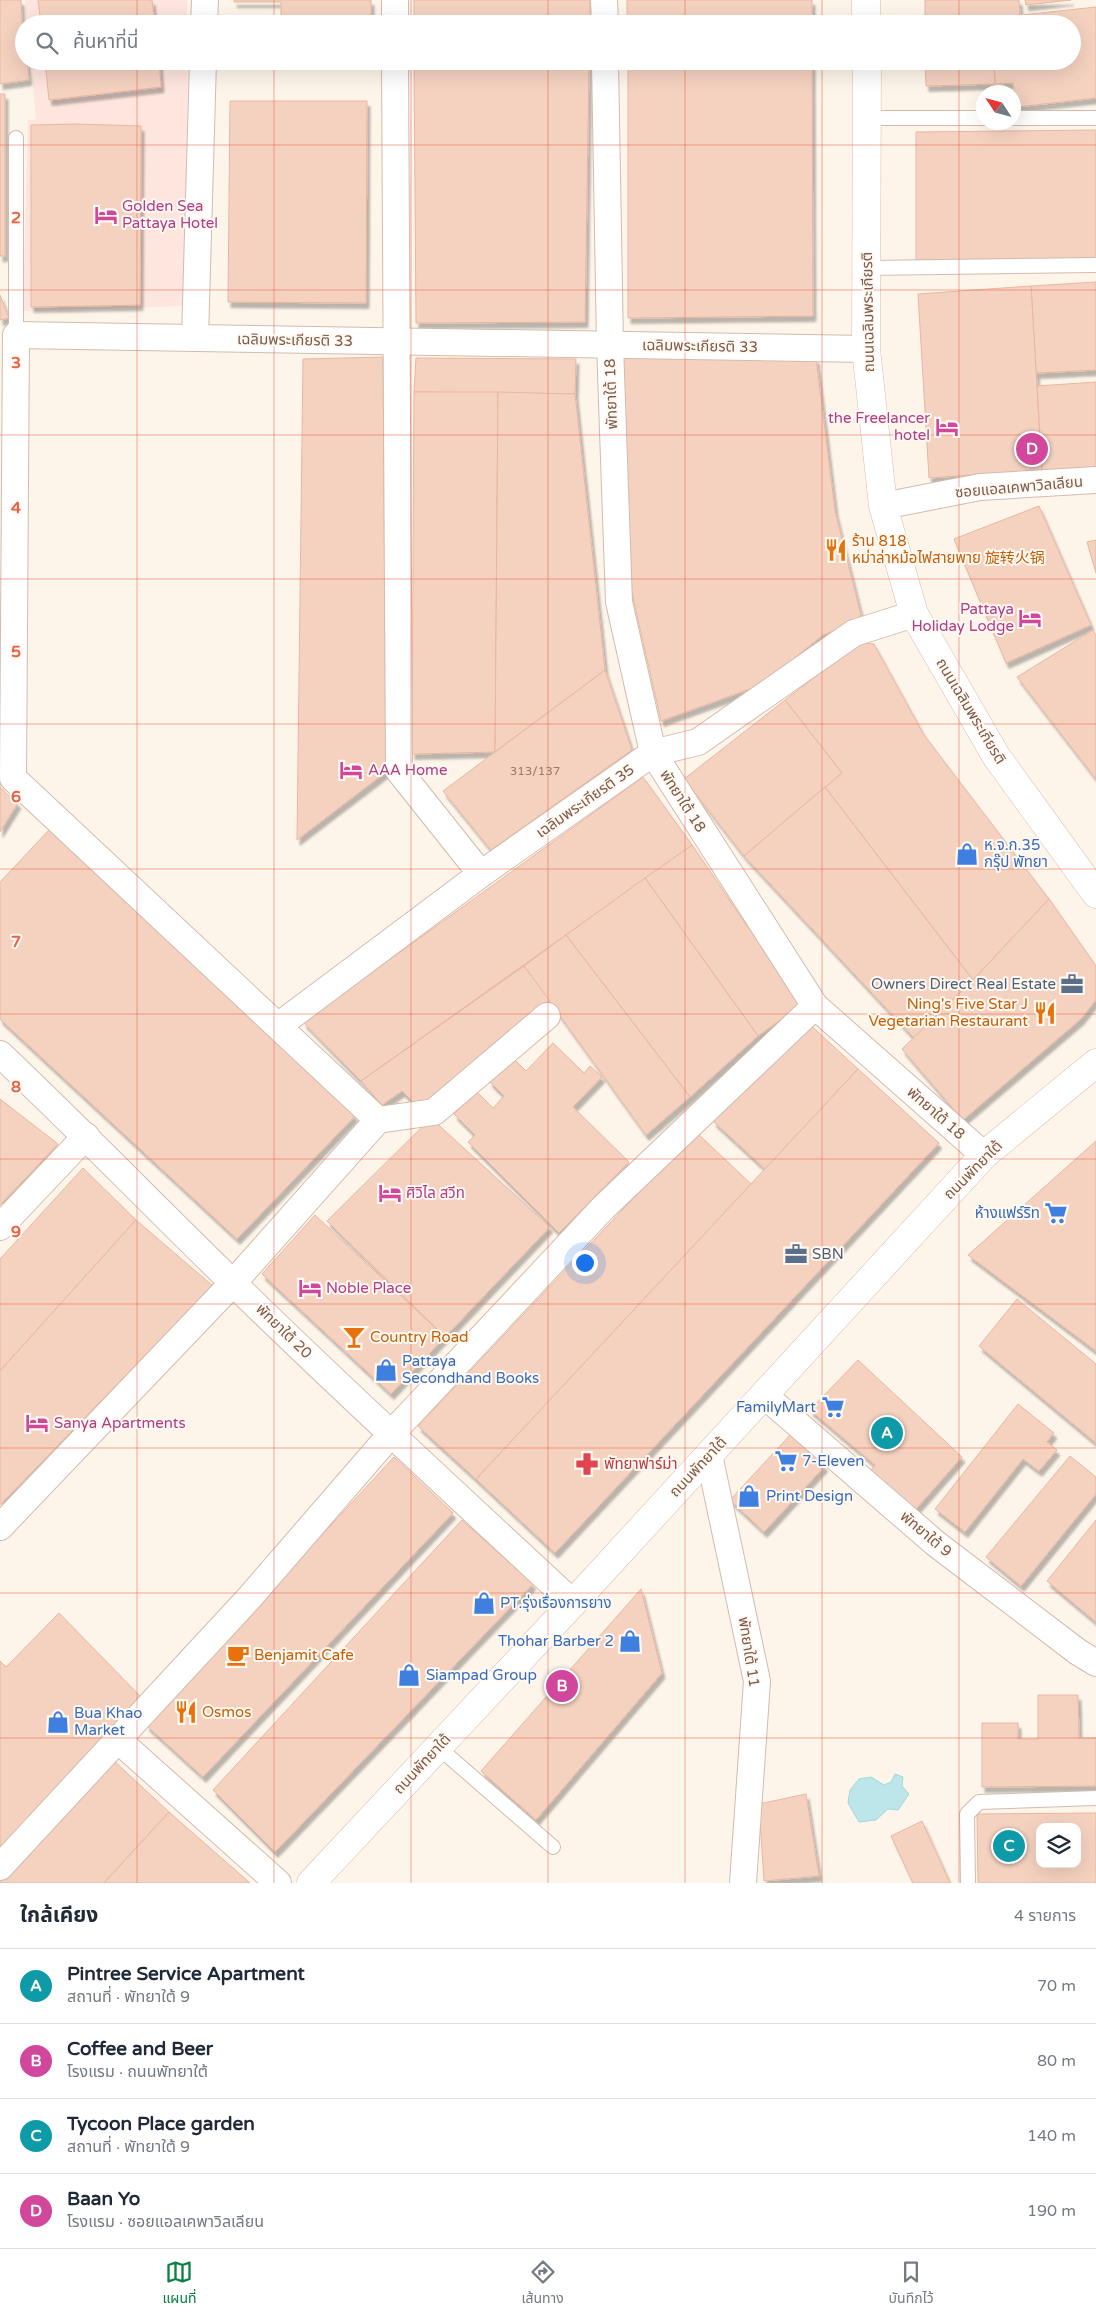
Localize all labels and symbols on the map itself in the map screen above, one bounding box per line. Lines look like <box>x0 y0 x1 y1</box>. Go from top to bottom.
north arrow <box>976 85 1021 130</box>
place label: Golden Sea Pattaya Hotel <box>122 197 218 232</box>
hotel icon: Golden Sea Pattaya Hotel <box>93 202 119 228</box>
text: 2 <box>11 208 21 228</box>
street label: ถนนเฉลิมพระเกียรติ <box>858 252 878 372</box>
street label: เฉลิมพระเกียรติ 33 <box>237 330 353 350</box>
street label: เฉลิมพระเกียรติ 33 <box>642 336 758 356</box>
text: 3 <box>11 353 21 373</box>
street label: พัทยาใต้ 18 <box>601 358 621 430</box>
place label: the Freelancer hotel <box>828 409 930 444</box>
hotel icon: the Freelancer hotel <box>934 414 960 440</box>
pin: D <box>1016 430 1048 468</box>
street label: ซอยแอลเคพาวิลเลียน <box>954 472 1084 502</box>
text: 4 <box>11 498 21 518</box>
place label: ร้าน 818 หม่าล่าหม้อไฟสายพาย 旋转火锅 <box>852 532 1045 567</box>
restaurant icon: ร้าน 818 หม่าล่าหม้อไฟสายพาย 旋转火锅 <box>823 537 849 563</box>
place label: Pattaya Holiday Lodge <box>911 600 1014 635</box>
hotel icon: Pattaya Holiday Lodge <box>1017 605 1043 631</box>
text: 5 <box>11 642 21 662</box>
street label: ถนนเฉลิมพระเกียรติ <box>932 655 1010 767</box>
hotel icon: AAA Home <box>338 757 364 783</box>
street label: เฉลิมพระเกียรติ 35 <box>532 760 638 842</box>
place label: AAA Home <box>368 761 447 779</box>
house number: 313/137 <box>510 764 560 778</box>
street label: พัทยาใต้ 18 <box>656 766 710 836</box>
text: 6 <box>11 787 21 807</box>
place label: ห.จ.ก.35 กรุ๊ป พัทยา <box>984 836 1048 871</box>
shop icon: ห.จ.ก.35 กรุ๊ป พัทยา <box>954 841 980 867</box>
text: 7 <box>11 932 21 952</box>
office icon: Owners Direct Real Estate <box>1059 971 1085 997</box>
place label: Owners Direct Real Estate <box>871 975 1056 993</box>
place label: Ning's Five Star J Vegetarian Restaurant <box>868 995 1028 1030</box>
restaurant icon: Ning's Five Star J Vegetarian Restaurant <box>1032 1000 1058 1026</box>
text: 8 <box>11 1077 21 1097</box>
street label: พัทยาใต้ 18 <box>903 1083 969 1143</box>
street label: ถนนพัทยาใต้ <box>940 1137 1006 1203</box>
hotel icon: ศิวิไล สวีท <box>377 1180 403 1206</box>
place label: ศิวิไล สวีท <box>406 1184 465 1202</box>
supermarket icon: ห้างแฟร์ริท <box>1043 1200 1069 1226</box>
place label: ห้างแฟร์ริท <box>975 1204 1040 1222</box>
text: 9 <box>11 1222 21 1242</box>
office icon: SBN <box>783 1241 809 1267</box>
place label: SBN <box>812 1245 844 1263</box>
your location <box>572 1250 598 1276</box>
hotel icon: Noble Place <box>297 1275 323 1301</box>
place label: Noble Place <box>326 1279 411 1297</box>
street label: พัทยาใต้ 20 <box>252 1300 316 1362</box>
bar icon: Country Road <box>341 1324 367 1350</box>
place label: Country Road <box>370 1328 469 1346</box>
place label: Pattaya Secondhand Books <box>402 1352 539 1387</box>
shop icon: Pattaya Secondhand Books <box>373 1357 399 1383</box>
supermarket icon: FamilyMart <box>820 1394 846 1420</box>
place label: FamilyMart <box>736 1398 816 1416</box>
hotel icon: Sanya Apartments <box>24 1410 50 1436</box>
place label: Sanya Apartments <box>54 1414 186 1432</box>
pin: A <box>871 1414 903 1452</box>
street label: ถนนพัทยาใต้ <box>666 1433 730 1501</box>
supermarket icon: 7-Eleven <box>773 1448 799 1474</box>
pharmacy icon: พัทยาฟาร์ม่า <box>574 1451 600 1477</box>
place label: 7-Eleven <box>802 1452 864 1470</box>
place label: พัทยาฟาร์ม่า <box>604 1455 678 1473</box>
shop icon: Print Design <box>736 1483 762 1509</box>
place label: Print Design <box>766 1487 853 1505</box>
street label: พัทยาใต้ 9 <box>897 1507 955 1561</box>
shop icon: PT.รุ่งเรื่องการยาง <box>471 1590 497 1616</box>
place label: PT.รุ่งเรื่องการยาง <box>500 1592 611 1612</box>
street label: พัทยาใต้ 11 <box>735 1616 763 1688</box>
shop icon: Thohar Barber 2 <box>617 1628 643 1654</box>
place label: Thohar Barber 2 <box>498 1632 614 1650</box>
cafe icon: Benjamit Cafe <box>225 1642 251 1668</box>
place label: Benjamit Cafe <box>254 1646 354 1664</box>
shop icon: Siampad Group <box>396 1662 422 1688</box>
place label: Siampad Group <box>426 1666 537 1684</box>
pin: B <box>546 1667 578 1705</box>
restaurant icon: Osmos <box>173 1699 199 1725</box>
place label: Osmos <box>202 1703 251 1721</box>
place label: Bua Khao Market <box>74 1704 143 1739</box>
shop icon: Bua Khao Market <box>45 1709 71 1735</box>
street label: ถนนพัทยาใต้ <box>390 1730 454 1798</box>
pin: C <box>993 1827 1025 1865</box>

